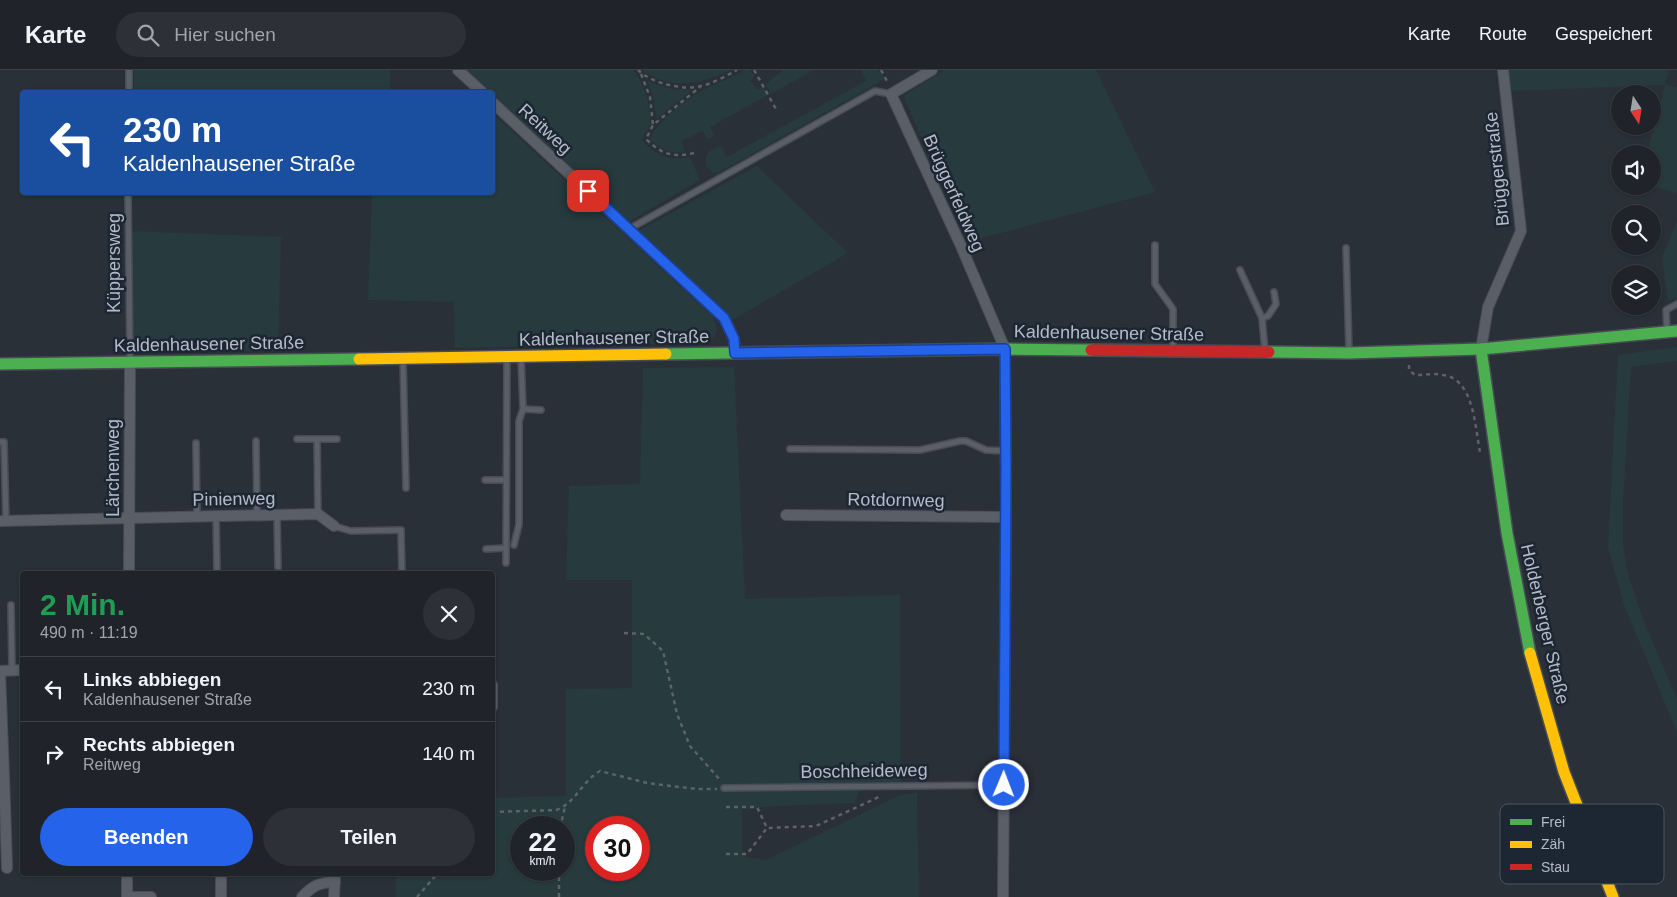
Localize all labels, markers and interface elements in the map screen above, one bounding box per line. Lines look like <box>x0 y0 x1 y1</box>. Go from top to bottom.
search box <box>116 12 466 57</box>
text: Karte <box>25 21 86 48</box>
icon: search <box>134 21 162 49</box>
text: Hier suchen <box>174 24 276 45</box>
text: Karte <box>1408 24 1451 44</box>
text: Route <box>1479 24 1527 44</box>
text: Gespeichert <box>1555 24 1652 44</box>
north arrow <box>1611 85 1661 135</box>
map controls <box>1611 85 1661 315</box>
street label: Reitweg <box>514 100 576 158</box>
icon: left <box>40 110 105 175</box>
text: 230 m <box>123 110 222 149</box>
street label: Brüggerstraße <box>1481 111 1513 227</box>
street label: Brüggerfeldweg <box>919 131 989 255</box>
button: sound <box>1611 145 1661 195</box>
text: Kaldenhausener Straße <box>123 151 355 176</box>
pin <box>567 170 609 212</box>
icon: arrive <box>574 177 602 205</box>
button: search <box>1611 205 1661 255</box>
street label: Küppersweg <box>104 213 124 313</box>
button: layers <box>1611 265 1661 315</box>
street label: Kaldenhausener Straße <box>1014 321 1204 345</box>
street label: Kaldenhausener Straße <box>519 326 709 350</box>
street label: Kaldenhausener Straße <box>114 332 304 356</box>
street label: Lärchenweg <box>103 419 123 517</box>
street label: Pinienweg <box>192 488 276 510</box>
street label: Rotdornweg <box>847 489 945 511</box>
street label: Holderberger Straße <box>1517 542 1573 706</box>
text: 2 Min. <box>40 588 125 621</box>
button: close <box>423 588 475 640</box>
text: 490 m · 11:19 <box>40 624 138 641</box>
text: Links abbiegen <box>83 669 221 690</box>
icon: left <box>40 675 68 703</box>
text: 230 m <box>422 678 475 699</box>
text: Kaldenhausener Straße <box>83 691 252 708</box>
text: Rechts abbiegen <box>83 734 235 755</box>
icon: right <box>40 740 68 768</box>
text: 140 m <box>422 743 475 764</box>
text: Reitweg <box>83 756 141 773</box>
position arrow <box>977 758 1029 810</box>
street label: Boschheideweg <box>800 760 928 782</box>
legend <box>1500 804 1664 884</box>
button: Beenden <box>40 808 253 866</box>
button: Teilen <box>263 808 475 866</box>
text: Frei <box>1541 814 1565 830</box>
speed limit sign: 30 <box>585 816 650 881</box>
text: 22 <box>529 828 556 856</box>
text: Zäh <box>1541 836 1565 852</box>
text: km/h <box>529 854 556 868</box>
text: Stau <box>1541 859 1570 875</box>

